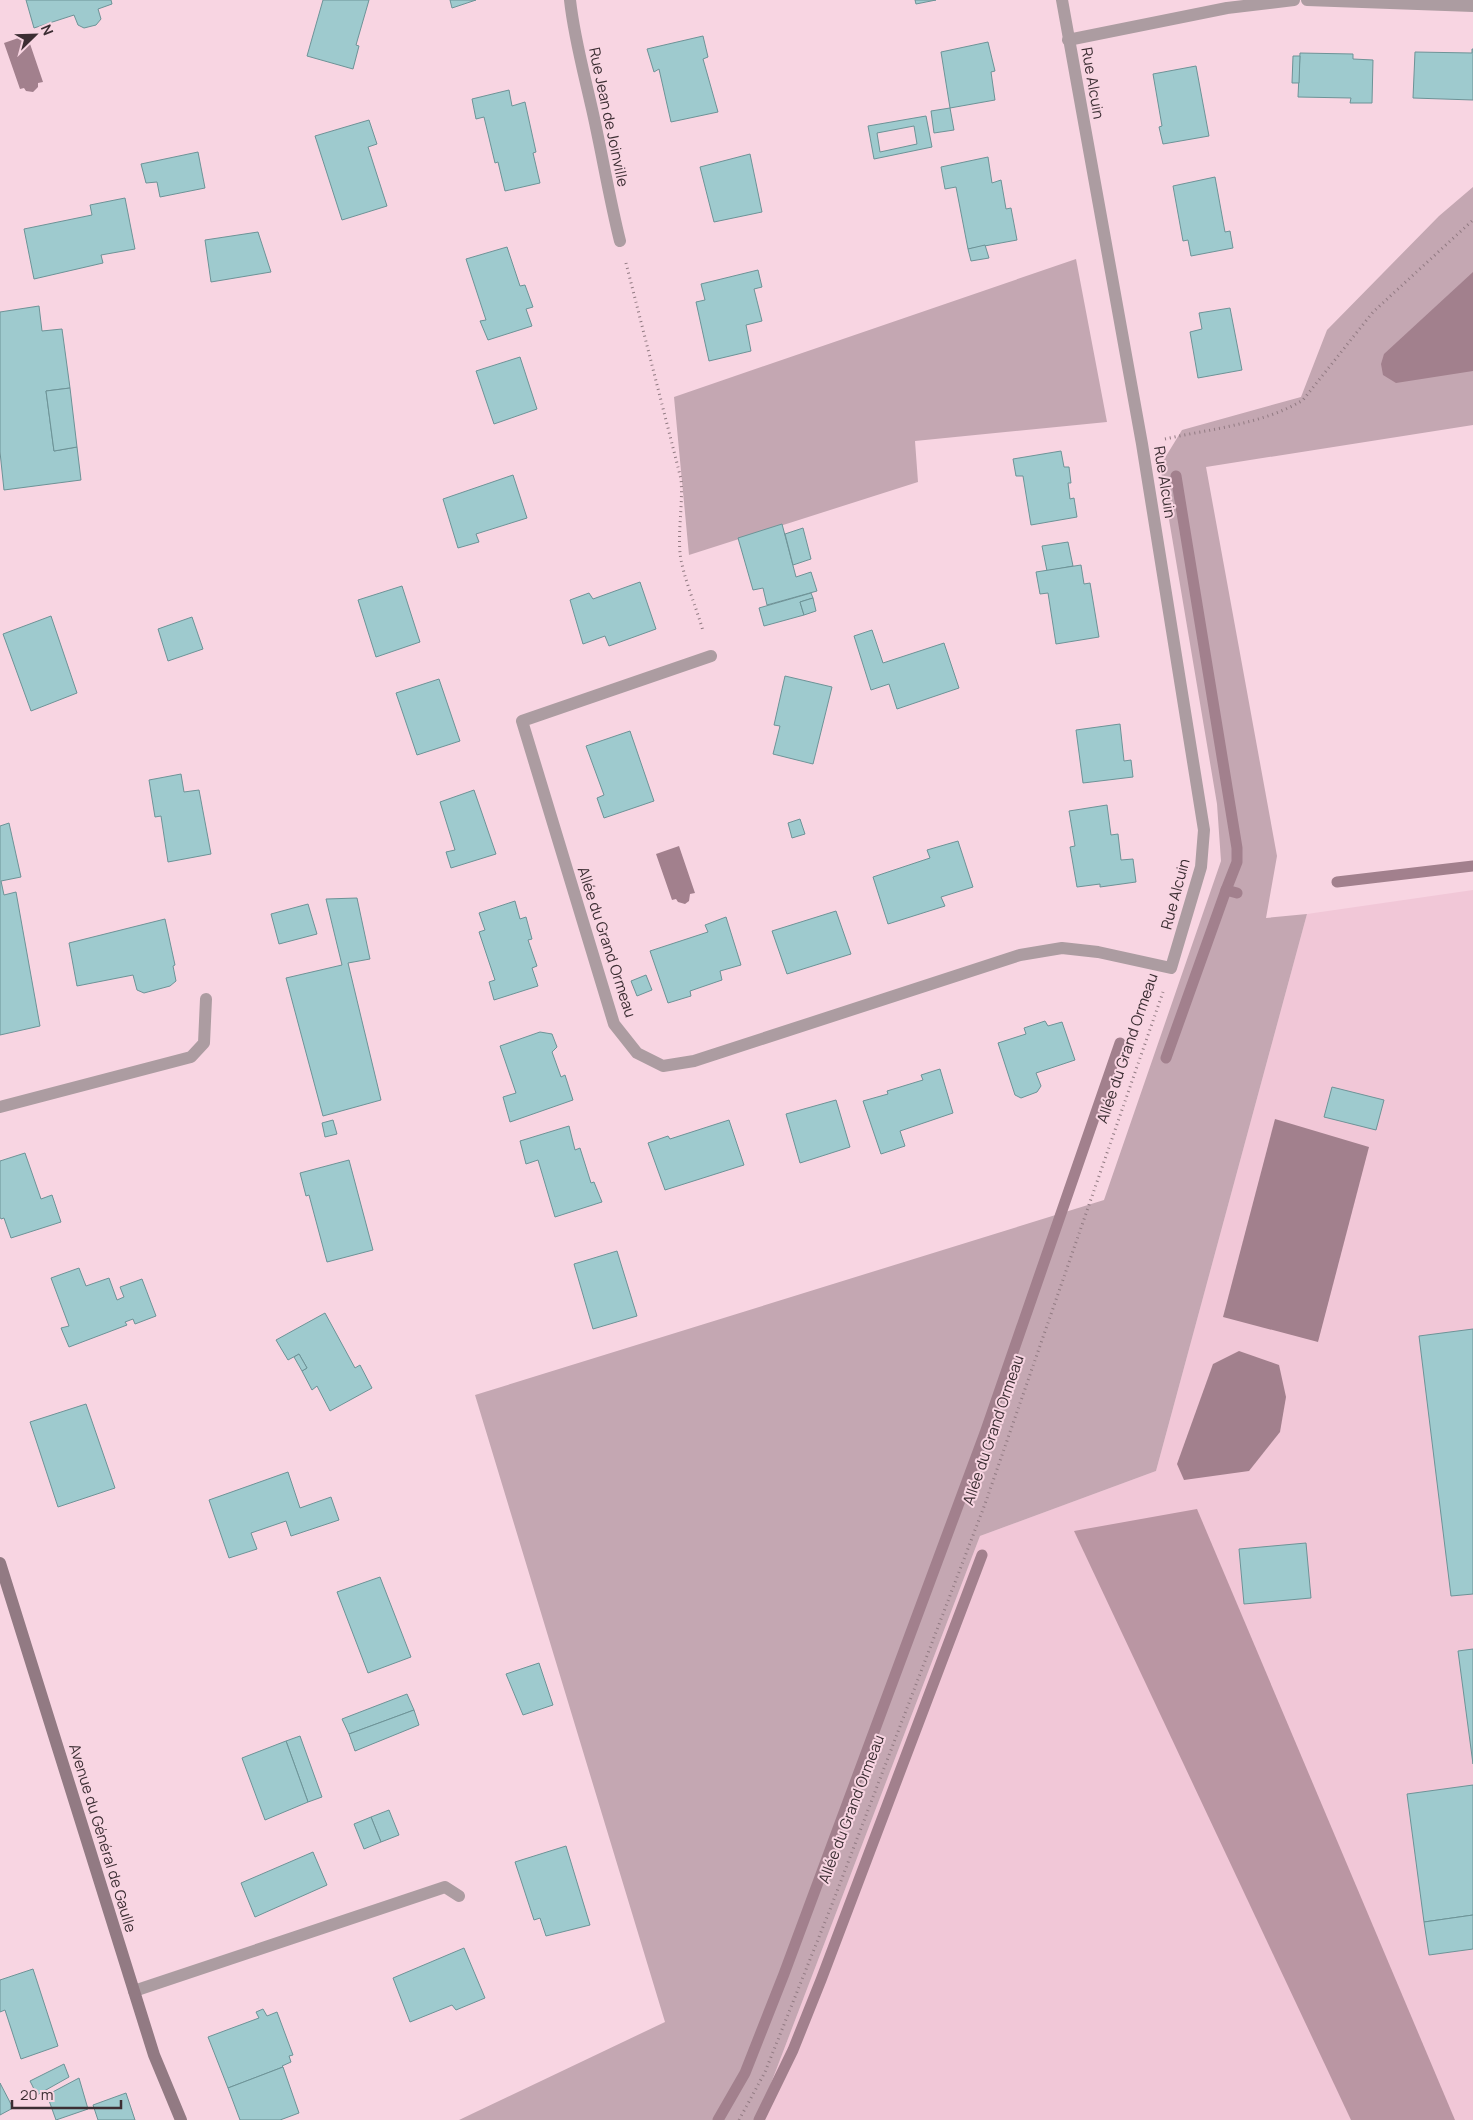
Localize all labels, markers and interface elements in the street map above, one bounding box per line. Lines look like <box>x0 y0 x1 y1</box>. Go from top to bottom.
north arrow <box>10 10 60 60</box>
text: N <box>37 21 58 38</box>
street label: Rue Jean de Joinville <box>584 45 634 189</box>
street label: Rue Alcuin <box>1076 45 1110 121</box>
street label: Rue Alcuin <box>1149 444 1181 520</box>
street label: Rue Alcuin <box>1155 856 1195 932</box>
street label: Allée du Grand Ormeau <box>573 864 641 1020</box>
street label: Allée du Grand Ormeau <box>1091 970 1163 1126</box>
street label: Allée du Grand Ormeau <box>957 1352 1029 1508</box>
street label: Allée du Grand Ormeau <box>813 1732 889 1886</box>
street label: Avenue du Général de Gaulle <box>64 1741 142 1935</box>
scale bar <box>12 2078 121 2110</box>
text: 20 m <box>20 2084 53 2105</box>

